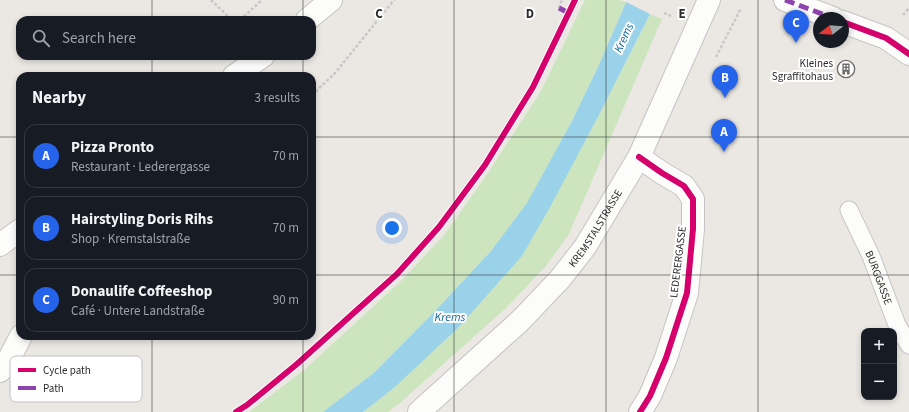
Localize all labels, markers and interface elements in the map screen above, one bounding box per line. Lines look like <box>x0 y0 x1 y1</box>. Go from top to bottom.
text: C <box>375 5 383 23</box>
text: D <box>526 5 534 23</box>
text: E <box>678 5 686 23</box>
pin: C <box>783 10 809 43</box>
north arrow <box>813 12 849 48</box>
search box <box>16 16 316 60</box>
water label: Krems <box>610 20 638 56</box>
icon: search <box>30 27 52 49</box>
text: Search here <box>62 28 136 49</box>
place label: Kleines Sgraffitohaus <box>772 56 833 84</box>
building icon: Kleines Sgraffitohaus <box>836 59 856 79</box>
pin: B <box>712 65 738 98</box>
text: Nearby <box>32 86 86 110</box>
text: 3 results <box>255 89 300 107</box>
pin: A <box>711 119 737 152</box>
text: Pizza Pronto <box>71 137 154 158</box>
text: A <box>42 147 50 165</box>
text: 70 m <box>273 147 299 165</box>
text: Restaurant · Lederergasse <box>71 158 210 176</box>
street label: KREMSTALSTRASSE <box>565 186 626 270</box>
text: Hairstyling Doris Rihs <box>71 209 213 230</box>
your location <box>382 218 402 238</box>
text: B <box>42 219 50 237</box>
text: 70 m <box>273 219 299 237</box>
street label: LEDERERGASSE <box>666 225 690 299</box>
text: Shop · Kremstalstraße <box>71 230 190 248</box>
street label: BURGGASSE <box>862 248 896 307</box>
text: Donaulife Coffeeshop <box>71 281 212 302</box>
text: C <box>42 291 50 309</box>
text: 90 m <box>273 291 299 309</box>
text: Café · Untere Landstraße <box>71 302 205 320</box>
water label: Krems <box>435 309 466 326</box>
map controls <box>861 328 897 400</box>
button: + <box>861 328 897 364</box>
legend <box>10 356 142 402</box>
text: Cycle path <box>43 363 91 378</box>
button: − <box>861 364 897 400</box>
text: Path <box>43 381 64 396</box>

